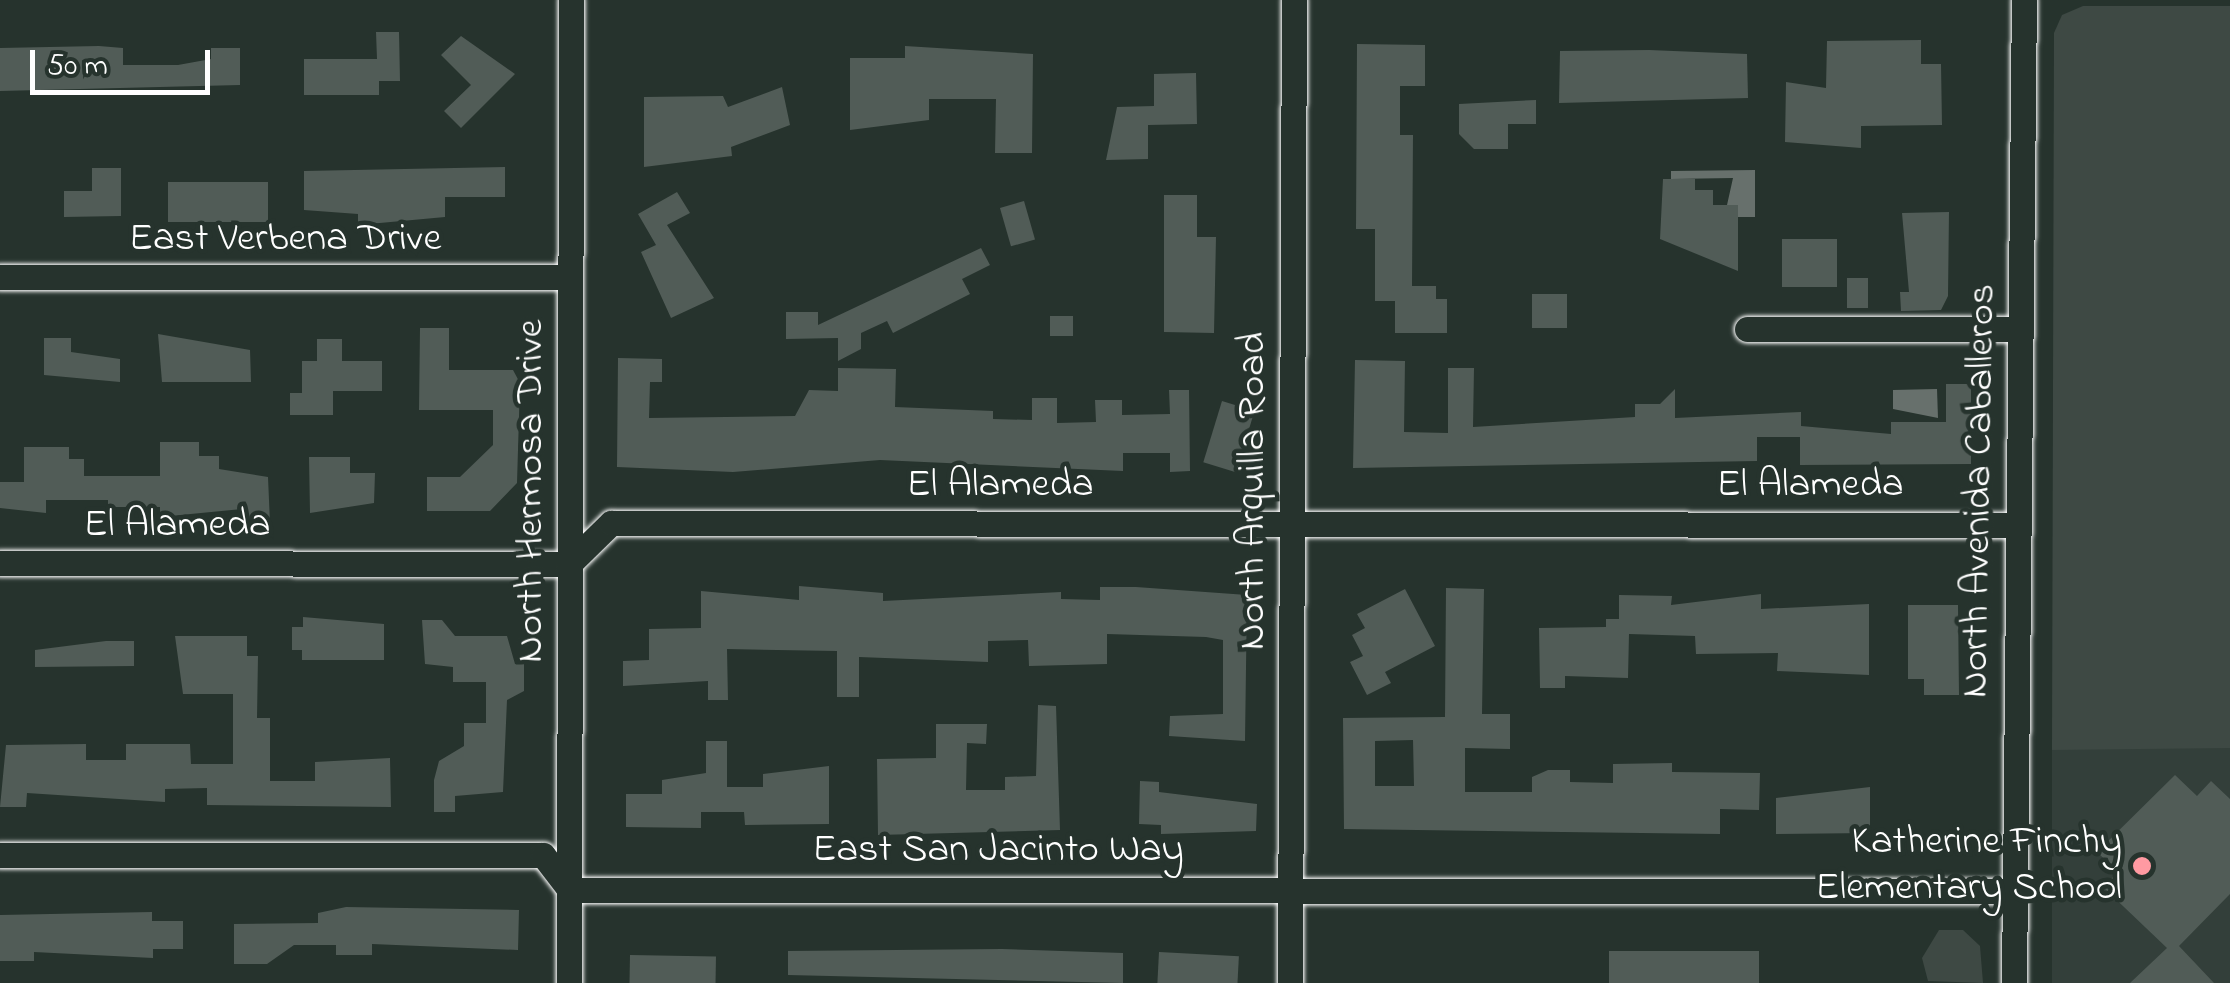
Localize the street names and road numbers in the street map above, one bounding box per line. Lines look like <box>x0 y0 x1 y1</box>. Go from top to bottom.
street label: East Verbena Drive <box>129 216 441 264</box>
street label: North Avenida Caballeros <box>1952 284 2008 698</box>
street label: North Hermosa Drive <box>508 319 556 663</box>
street label: North Arquilla Road <box>1230 332 1278 650</box>
street label: El Alameda <box>907 462 1093 510</box>
street label: El Alameda <box>1717 462 1903 510</box>
street label: El Alameda <box>84 502 270 550</box>
street label: East San Jacinto Way <box>812 827 1184 875</box>

